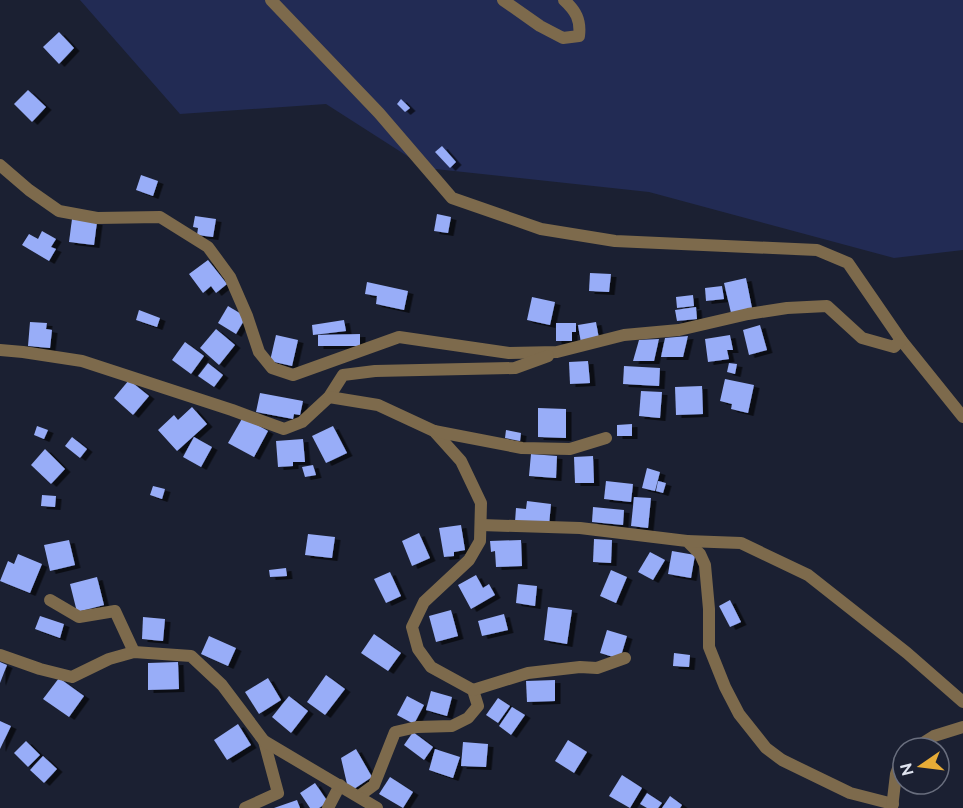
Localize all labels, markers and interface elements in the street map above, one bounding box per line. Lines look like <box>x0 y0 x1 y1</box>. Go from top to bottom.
north arrow <box>891 736 951 796</box>
text: N <box>896 761 918 778</box>

